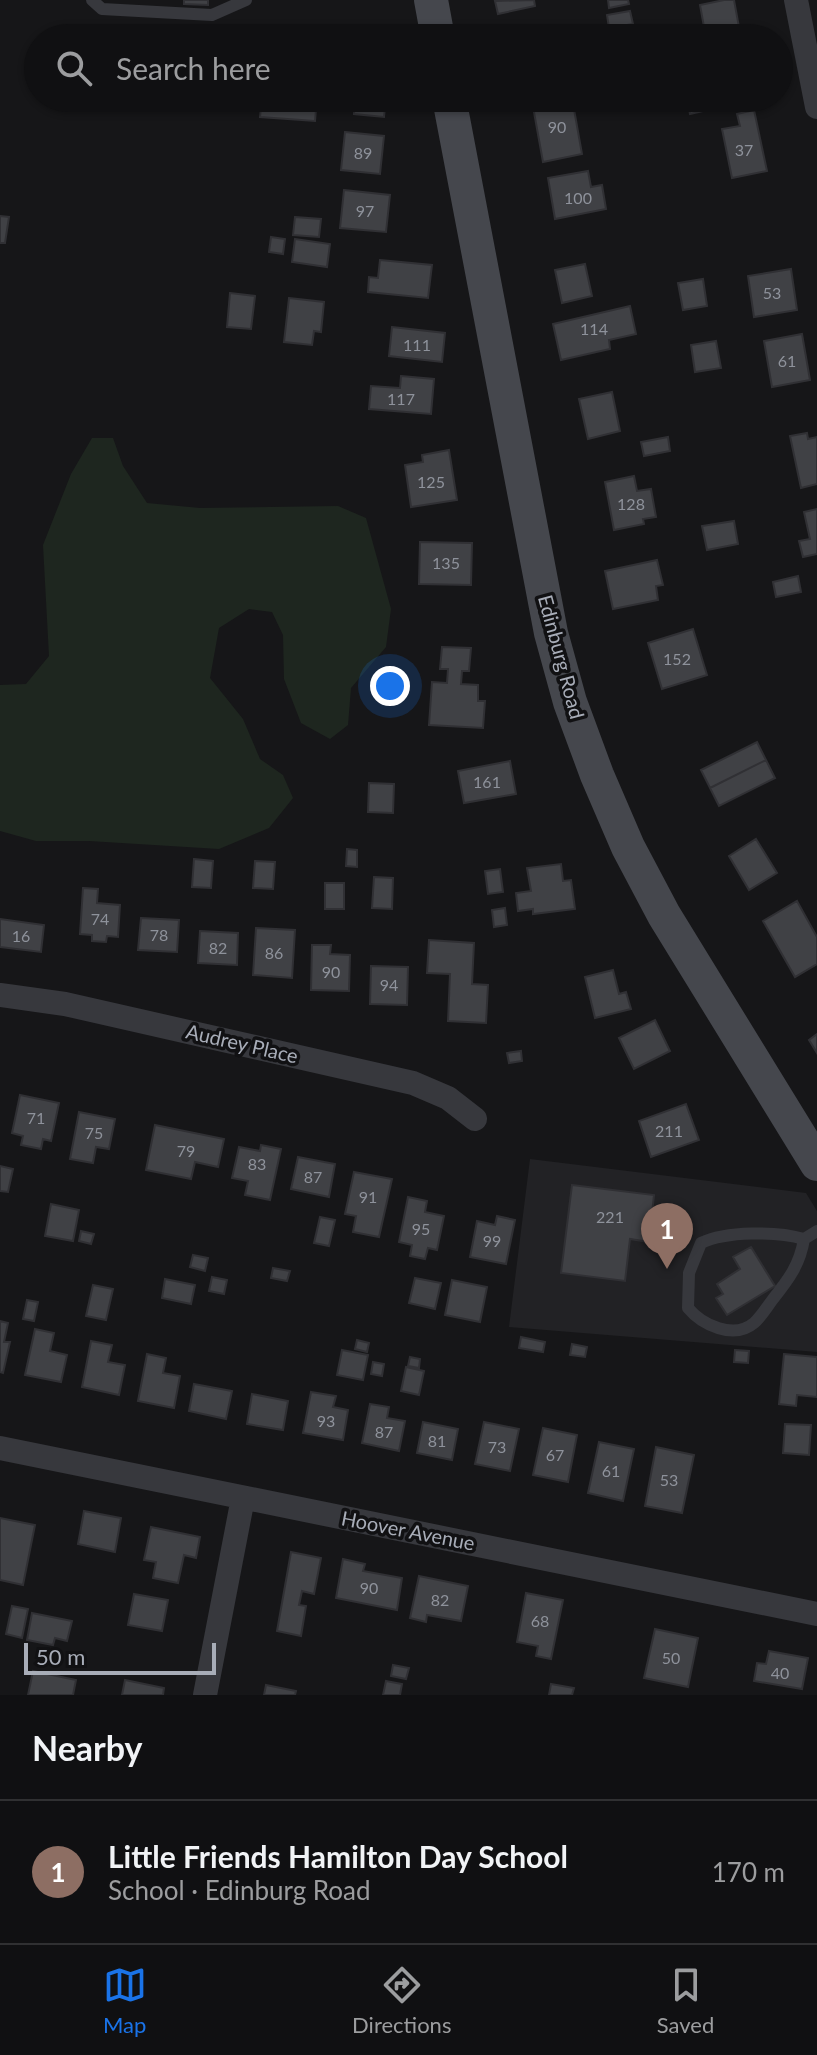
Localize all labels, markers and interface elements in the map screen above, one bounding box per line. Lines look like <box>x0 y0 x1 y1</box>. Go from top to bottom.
search box <box>24 24 793 112</box>
icon: search <box>52 46 96 90</box>
text: Search here <box>116 50 271 86</box>
house number: 90 <box>548 117 566 136</box>
house number: 37 <box>735 140 753 159</box>
house number: 89 <box>354 143 372 162</box>
house number: 100 <box>564 188 592 207</box>
house number: 97 <box>356 201 374 220</box>
house number: 53 <box>763 283 781 302</box>
house number: 114 <box>580 319 608 338</box>
house number: 111 <box>403 335 431 354</box>
house number: 61 <box>778 351 796 370</box>
house number: 117 <box>387 389 415 408</box>
house number: 125 <box>417 472 445 491</box>
house number: 128 <box>617 494 645 513</box>
house number: 135 <box>432 553 460 572</box>
street label: Edinburg Road <box>534 592 590 721</box>
house number: 152 <box>663 649 691 668</box>
your location <box>370 666 410 706</box>
house number: 161 <box>473 772 501 791</box>
house number: 74 <box>91 909 109 928</box>
house number: 78 <box>150 925 168 944</box>
house number: 16 <box>12 926 30 945</box>
house number: 82 <box>209 938 227 957</box>
house number: 86 <box>265 943 283 962</box>
house number: 90 <box>322 962 340 981</box>
house number: 94 <box>380 975 398 994</box>
street label: Audrey Place <box>184 1018 301 1068</box>
house number: 71 <box>27 1108 45 1127</box>
house number: 211 <box>655 1121 683 1140</box>
house number: 75 <box>85 1123 103 1142</box>
house number: 79 <box>177 1141 195 1160</box>
house number: 83 <box>248 1154 266 1173</box>
house number: 87 <box>304 1167 322 1186</box>
house number: 91 <box>359 1187 377 1206</box>
pin: 1 <box>641 1203 693 1269</box>
house number: 221 <box>596 1207 624 1226</box>
house number: 95 <box>412 1219 430 1238</box>
house number: 99 <box>483 1231 501 1250</box>
house number: 93 <box>317 1411 335 1430</box>
house number: 87 <box>375 1422 393 1441</box>
house number: 81 <box>428 1431 446 1450</box>
house number: 73 <box>488 1437 506 1456</box>
house number: 67 <box>546 1445 564 1464</box>
house number: 61 <box>602 1461 620 1480</box>
house number: 53 <box>660 1470 678 1489</box>
street label: Hoover Avenue <box>339 1505 477 1555</box>
house number: 90 <box>360 1578 378 1597</box>
house number: 82 <box>431 1590 449 1609</box>
house number: 68 <box>531 1611 549 1630</box>
scale bar <box>24 1639 216 1675</box>
text: 50 m <box>36 1643 85 1670</box>
house number: 50 <box>662 1648 680 1667</box>
house number: 40 <box>771 1663 789 1682</box>
text: Nearby <box>32 1727 143 1768</box>
text: Little Friends Hamilton Day School <box>108 1838 568 1874</box>
text: 1 <box>50 1856 66 1888</box>
text: 170 m <box>712 1856 785 1888</box>
text: School · Edinburg Road <box>108 1874 370 1906</box>
tab: Map <box>103 1963 147 2038</box>
tab: Directions <box>352 1963 451 2038</box>
tab: Saved <box>657 1963 714 2038</box>

